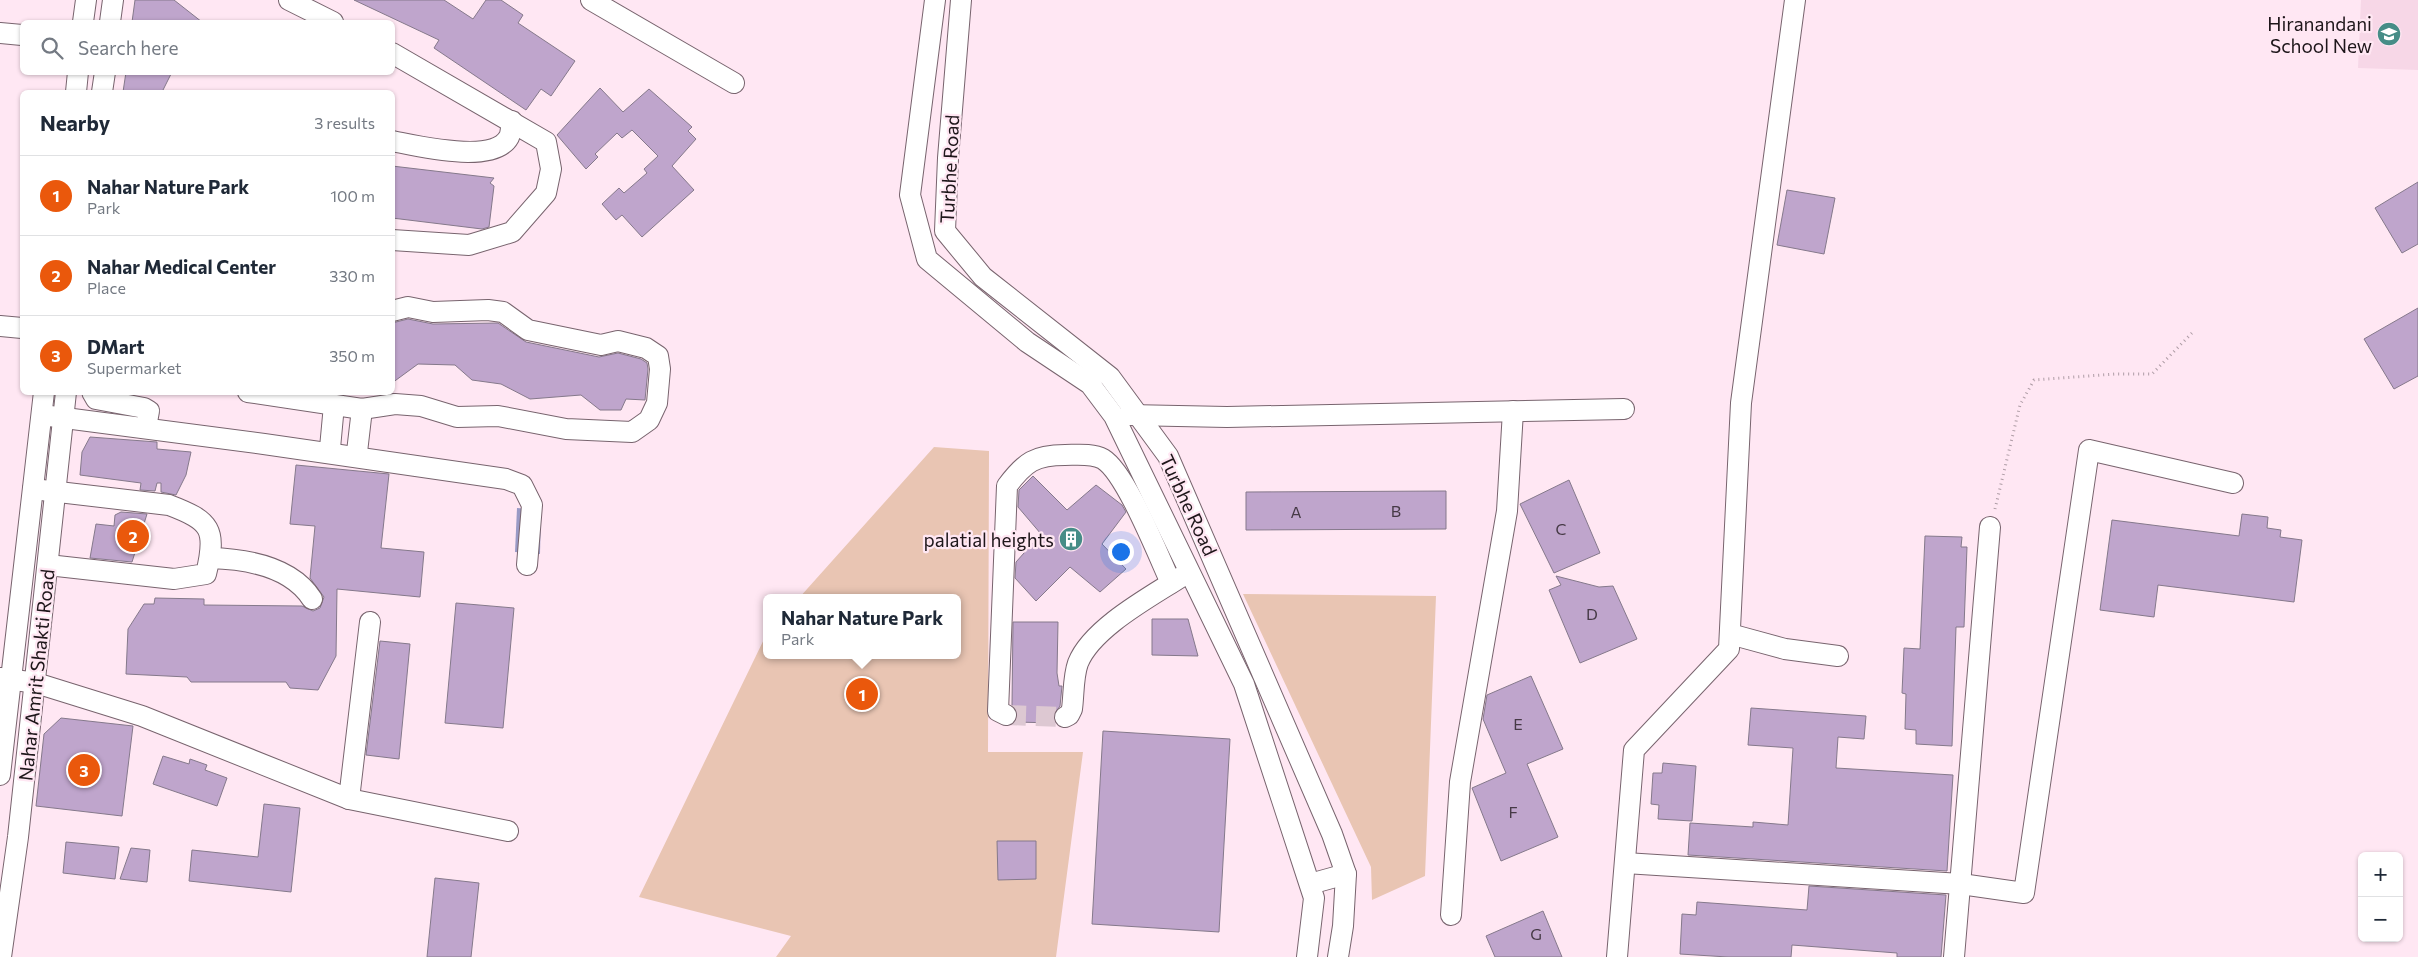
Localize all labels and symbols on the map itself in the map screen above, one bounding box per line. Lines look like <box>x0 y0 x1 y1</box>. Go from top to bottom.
place label: Hiranandani School New <box>2267 12 2372 57</box>
school or university icon: Hiranandani School New <box>2376 21 2402 47</box>
street label: Turbhe Road <box>935 114 963 224</box>
street label: Turbhe Road <box>1156 451 1222 559</box>
house number: B <box>1391 501 1401 520</box>
house number: A <box>1290 502 1302 521</box>
pin: 2 <box>117 517 149 555</box>
house number: C <box>1556 519 1567 538</box>
building icon: palatial heights <box>1058 526 1084 552</box>
place label: palatial heights <box>924 528 1054 551</box>
your location <box>1108 539 1134 565</box>
street label: Nahar Amrit Shakti Road <box>13 568 59 782</box>
house number: D <box>1586 604 1598 623</box>
pin: 1 <box>846 675 878 713</box>
house number: E <box>1513 714 1523 733</box>
pin: 3 <box>68 751 100 789</box>
house number: F <box>1508 802 1518 821</box>
house number: G <box>1530 924 1542 943</box>

